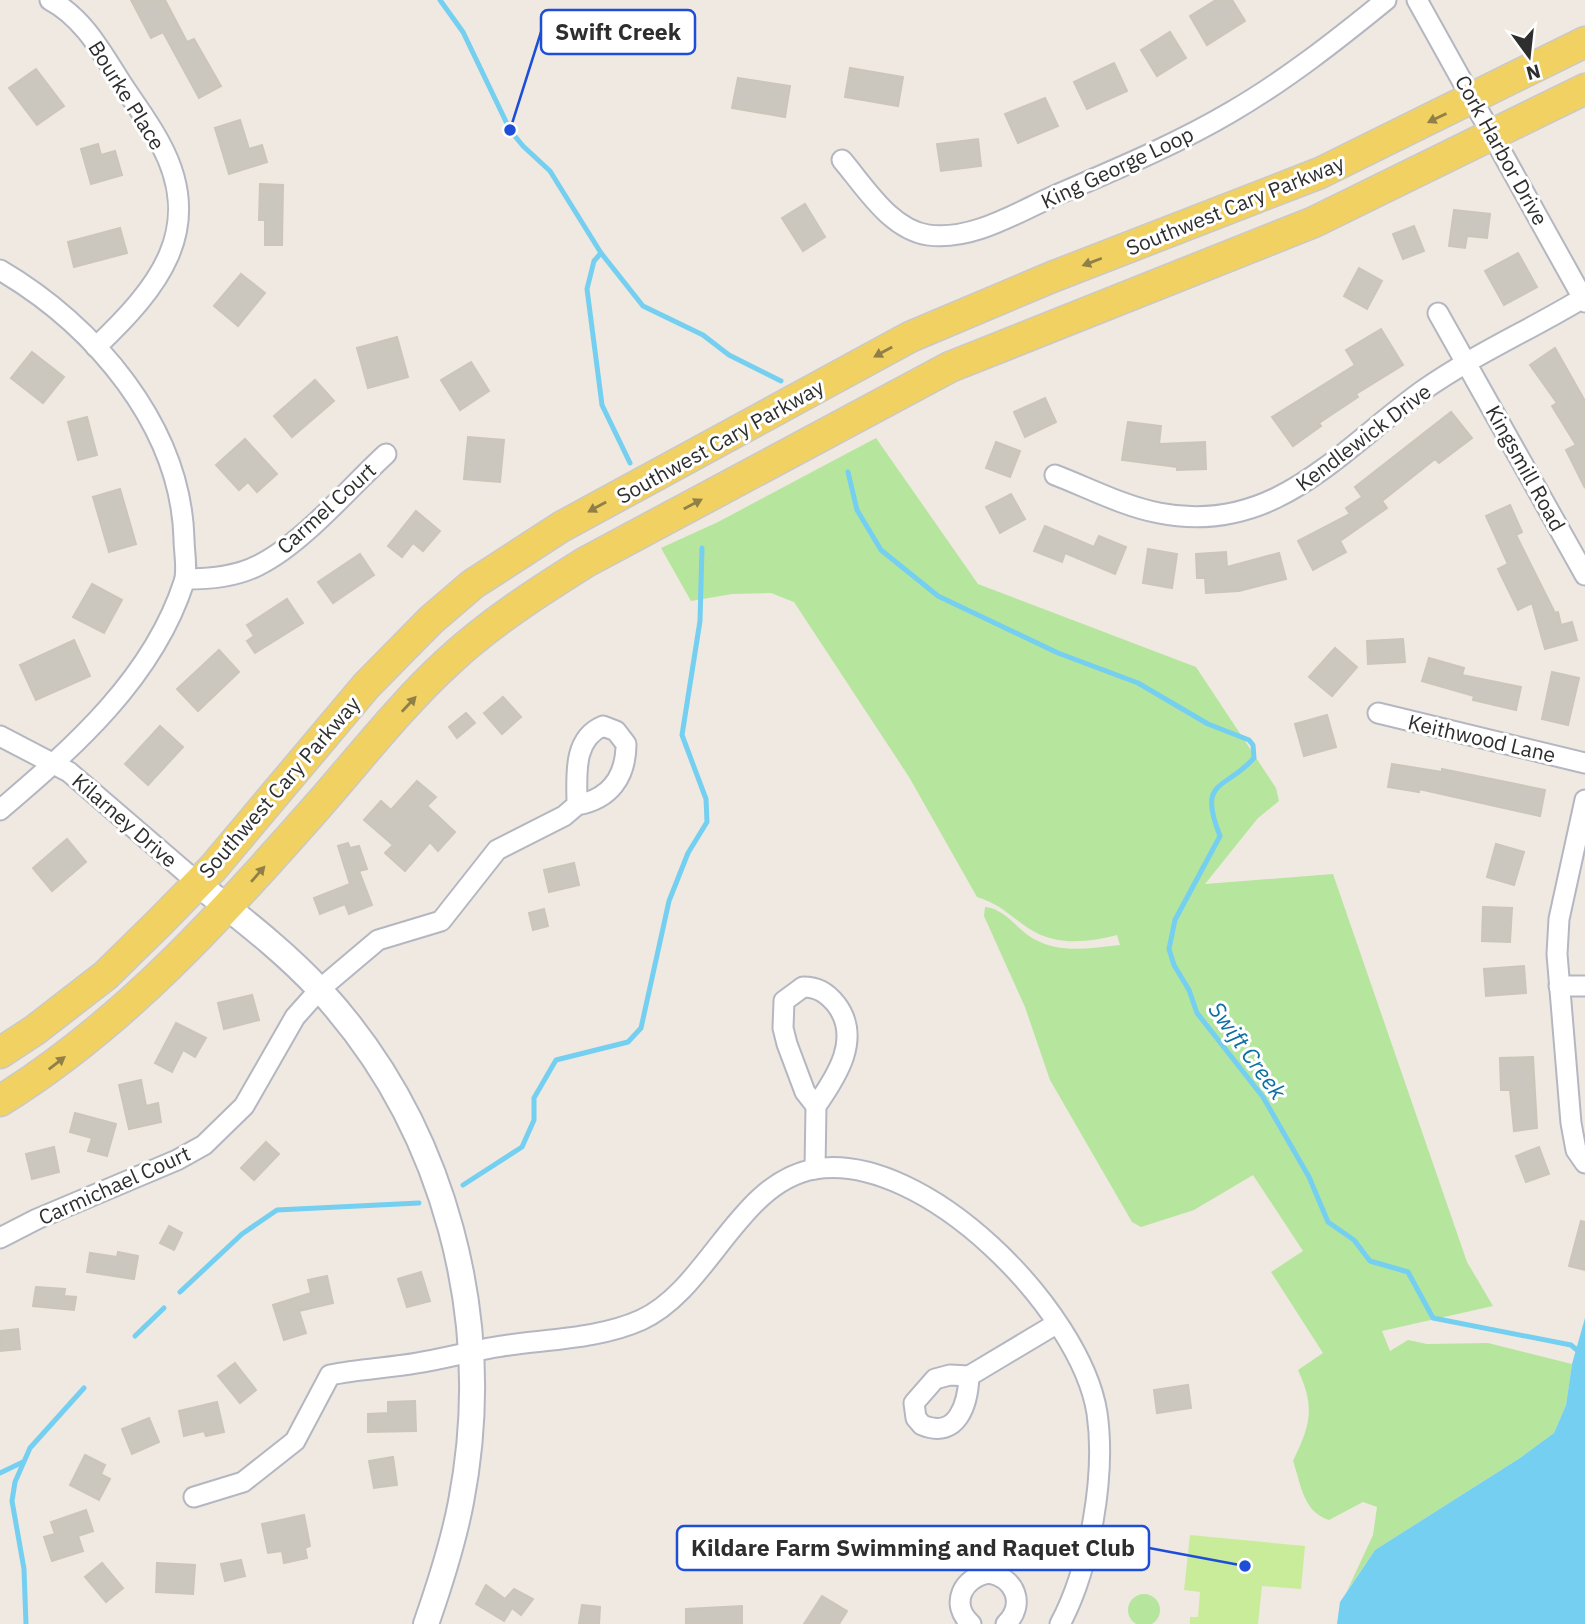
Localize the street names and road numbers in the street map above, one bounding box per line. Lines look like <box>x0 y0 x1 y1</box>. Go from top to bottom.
street label: Bourke Place <box>82 35 172 155</box>
street label: Cork Harbor Drive <box>1449 70 1555 230</box>
street label: King George Loop <box>1036 119 1198 215</box>
street label: Southwest Cary Parkway <box>1122 148 1349 262</box>
street label: Southwest Cary Parkway <box>611 372 829 510</box>
street label: Kendlewick Drive <box>1290 377 1436 497</box>
street label: Kingsmill Road <box>1480 400 1572 536</box>
street label: Carmel Court <box>270 456 382 560</box>
street label: Southwest Cary Parkway <box>192 690 366 884</box>
street label: Keithwood Lane <box>1405 707 1559 769</box>
street label: Kilarney Drive <box>66 767 184 873</box>
street label: Carmichael Court <box>34 1139 194 1231</box>

